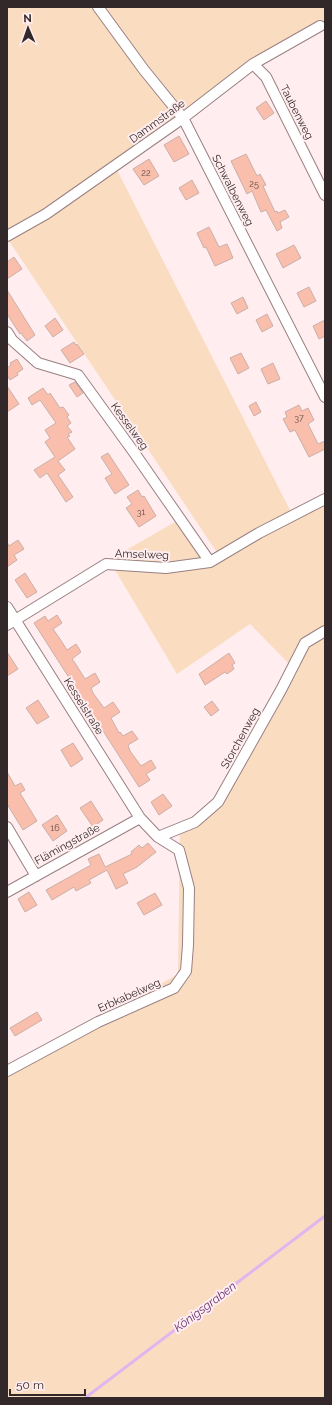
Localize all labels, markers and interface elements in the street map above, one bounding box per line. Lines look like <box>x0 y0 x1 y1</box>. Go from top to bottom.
north arrow <box>8 8 48 48</box>
text: N <box>23 12 32 25</box>
street label: Taubenweg <box>277 83 316 142</box>
street label: Dammstraße <box>127 97 188 146</box>
street label: Schwalbenweg <box>209 152 256 228</box>
house number: 22 <box>141 168 151 178</box>
house number: 25 <box>249 179 259 189</box>
street label: Kesselweg <box>108 400 151 452</box>
house number: 37 <box>294 413 304 423</box>
house number: 31 <box>137 507 145 517</box>
street label: Amselweg <box>115 547 169 562</box>
street label: Kesselstraße <box>61 675 106 738</box>
street label: Storchenweg <box>218 706 263 771</box>
street label: Flämingstraße <box>32 821 103 868</box>
house number: 16 <box>50 823 60 833</box>
street label: Erbkabelweg <box>96 976 163 1015</box>
water label: Königsgraben <box>171 1279 239 1335</box>
scale bar <box>10 1371 85 1397</box>
text: 50 m <box>16 1378 44 1392</box>

